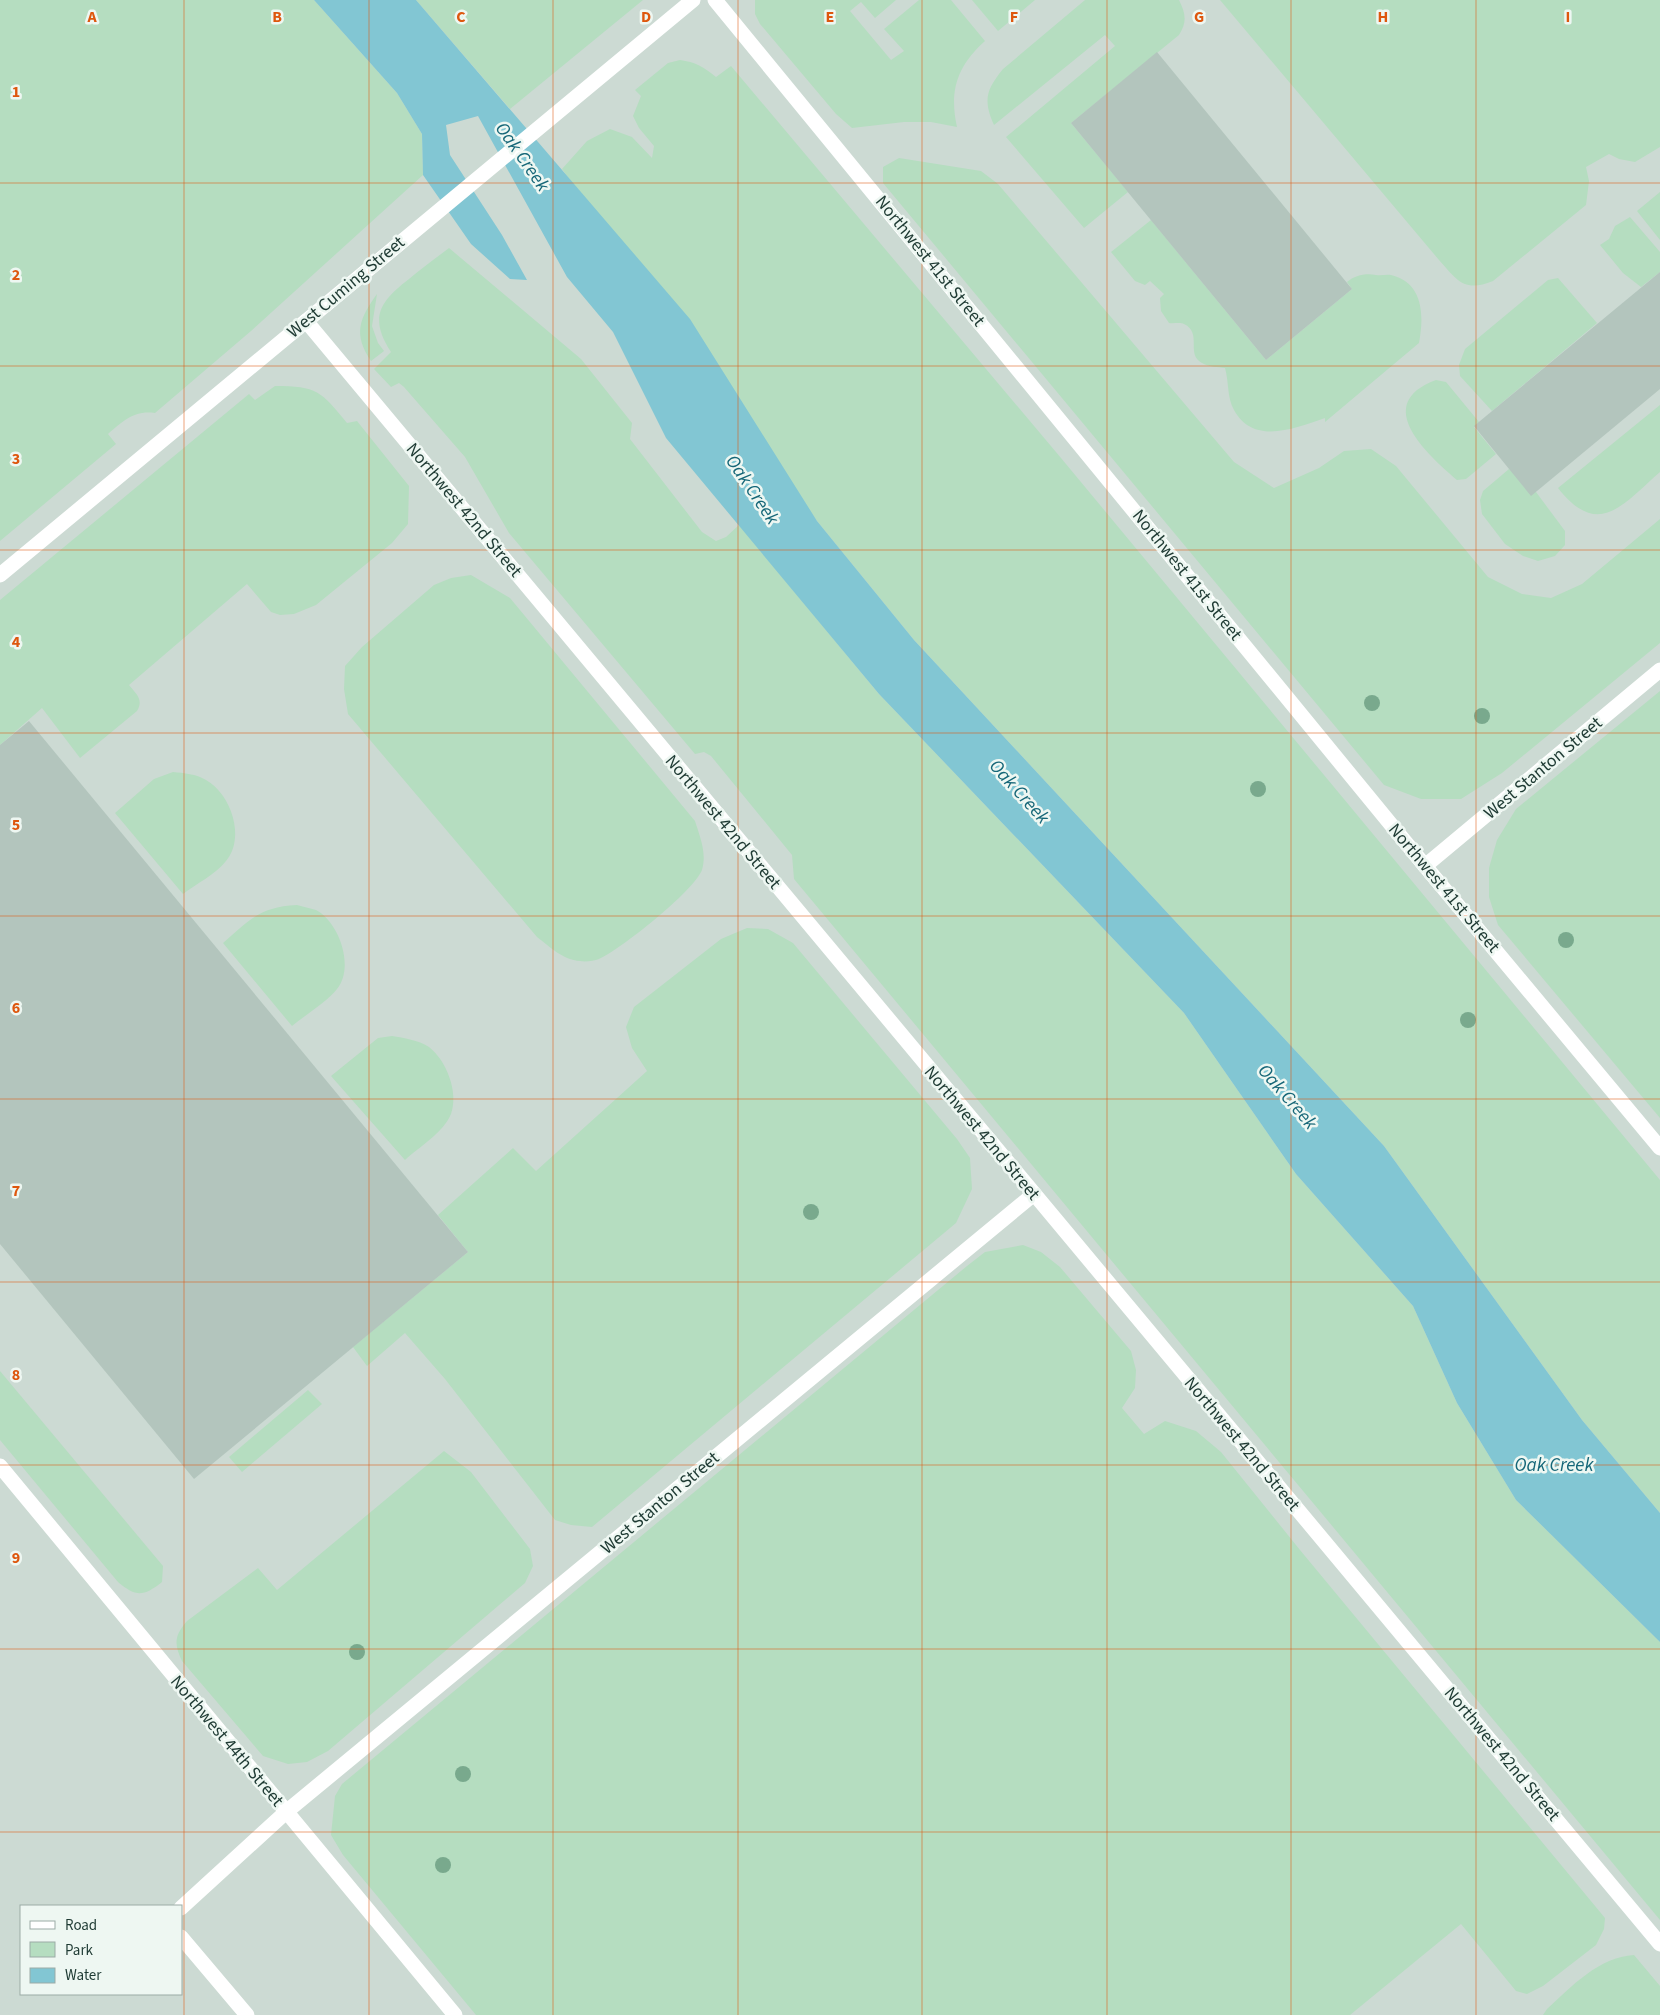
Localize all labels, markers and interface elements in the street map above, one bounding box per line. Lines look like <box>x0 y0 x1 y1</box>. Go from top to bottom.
text: A <box>86 6 97 28</box>
text: B <box>272 6 282 28</box>
text: C <box>456 6 466 28</box>
text: D <box>641 6 651 28</box>
text: E <box>826 6 834 28</box>
text: F <box>1010 6 1018 28</box>
text: G <box>1194 6 1204 28</box>
text: H <box>1378 6 1388 28</box>
text: I <box>1566 6 1570 28</box>
text: 1 <box>12 81 20 103</box>
water label: Oak Creek <box>488 117 556 198</box>
street label: Northwest 41st Street <box>869 190 991 332</box>
street label: West Cuming Street <box>282 230 410 344</box>
text: 2 <box>12 264 20 286</box>
street label: Northwest 42nd Street <box>400 437 528 583</box>
text: 3 <box>12 448 20 470</box>
water label: Oak Creek <box>719 450 786 531</box>
street label: Northwest 41st Street <box>1126 504 1248 646</box>
text: 4 <box>12 631 21 653</box>
street label: West Stanton Street <box>1478 711 1608 825</box>
street label: Northwest 42nd Street <box>659 749 787 895</box>
water label: Oak Creek <box>983 754 1056 831</box>
text: 5 <box>12 814 20 836</box>
street label: Northwest 41st Street <box>1382 818 1506 958</box>
text: 6 <box>12 997 20 1019</box>
water label: Oak Creek <box>1251 1058 1324 1136</box>
street label: Northwest 42nd Street <box>918 1060 1046 1206</box>
text: 7 <box>12 1180 20 1202</box>
text: 8 <box>12 1364 20 1386</box>
street label: Northwest 42nd Street <box>1178 1371 1306 1517</box>
street label: West Stanton Street <box>595 1446 725 1560</box>
water label: Oak Creek <box>1514 1452 1594 1479</box>
text: 9 <box>12 1547 20 1569</box>
street label: Northwest 44th Street <box>164 1670 290 1812</box>
street label: Northwest 42nd Street <box>1438 1681 1566 1827</box>
legend <box>20 1905 182 1995</box>
text: Road <box>65 1915 97 1936</box>
text: Park <box>65 1940 94 1961</box>
text: Water <box>65 1965 102 1986</box>

